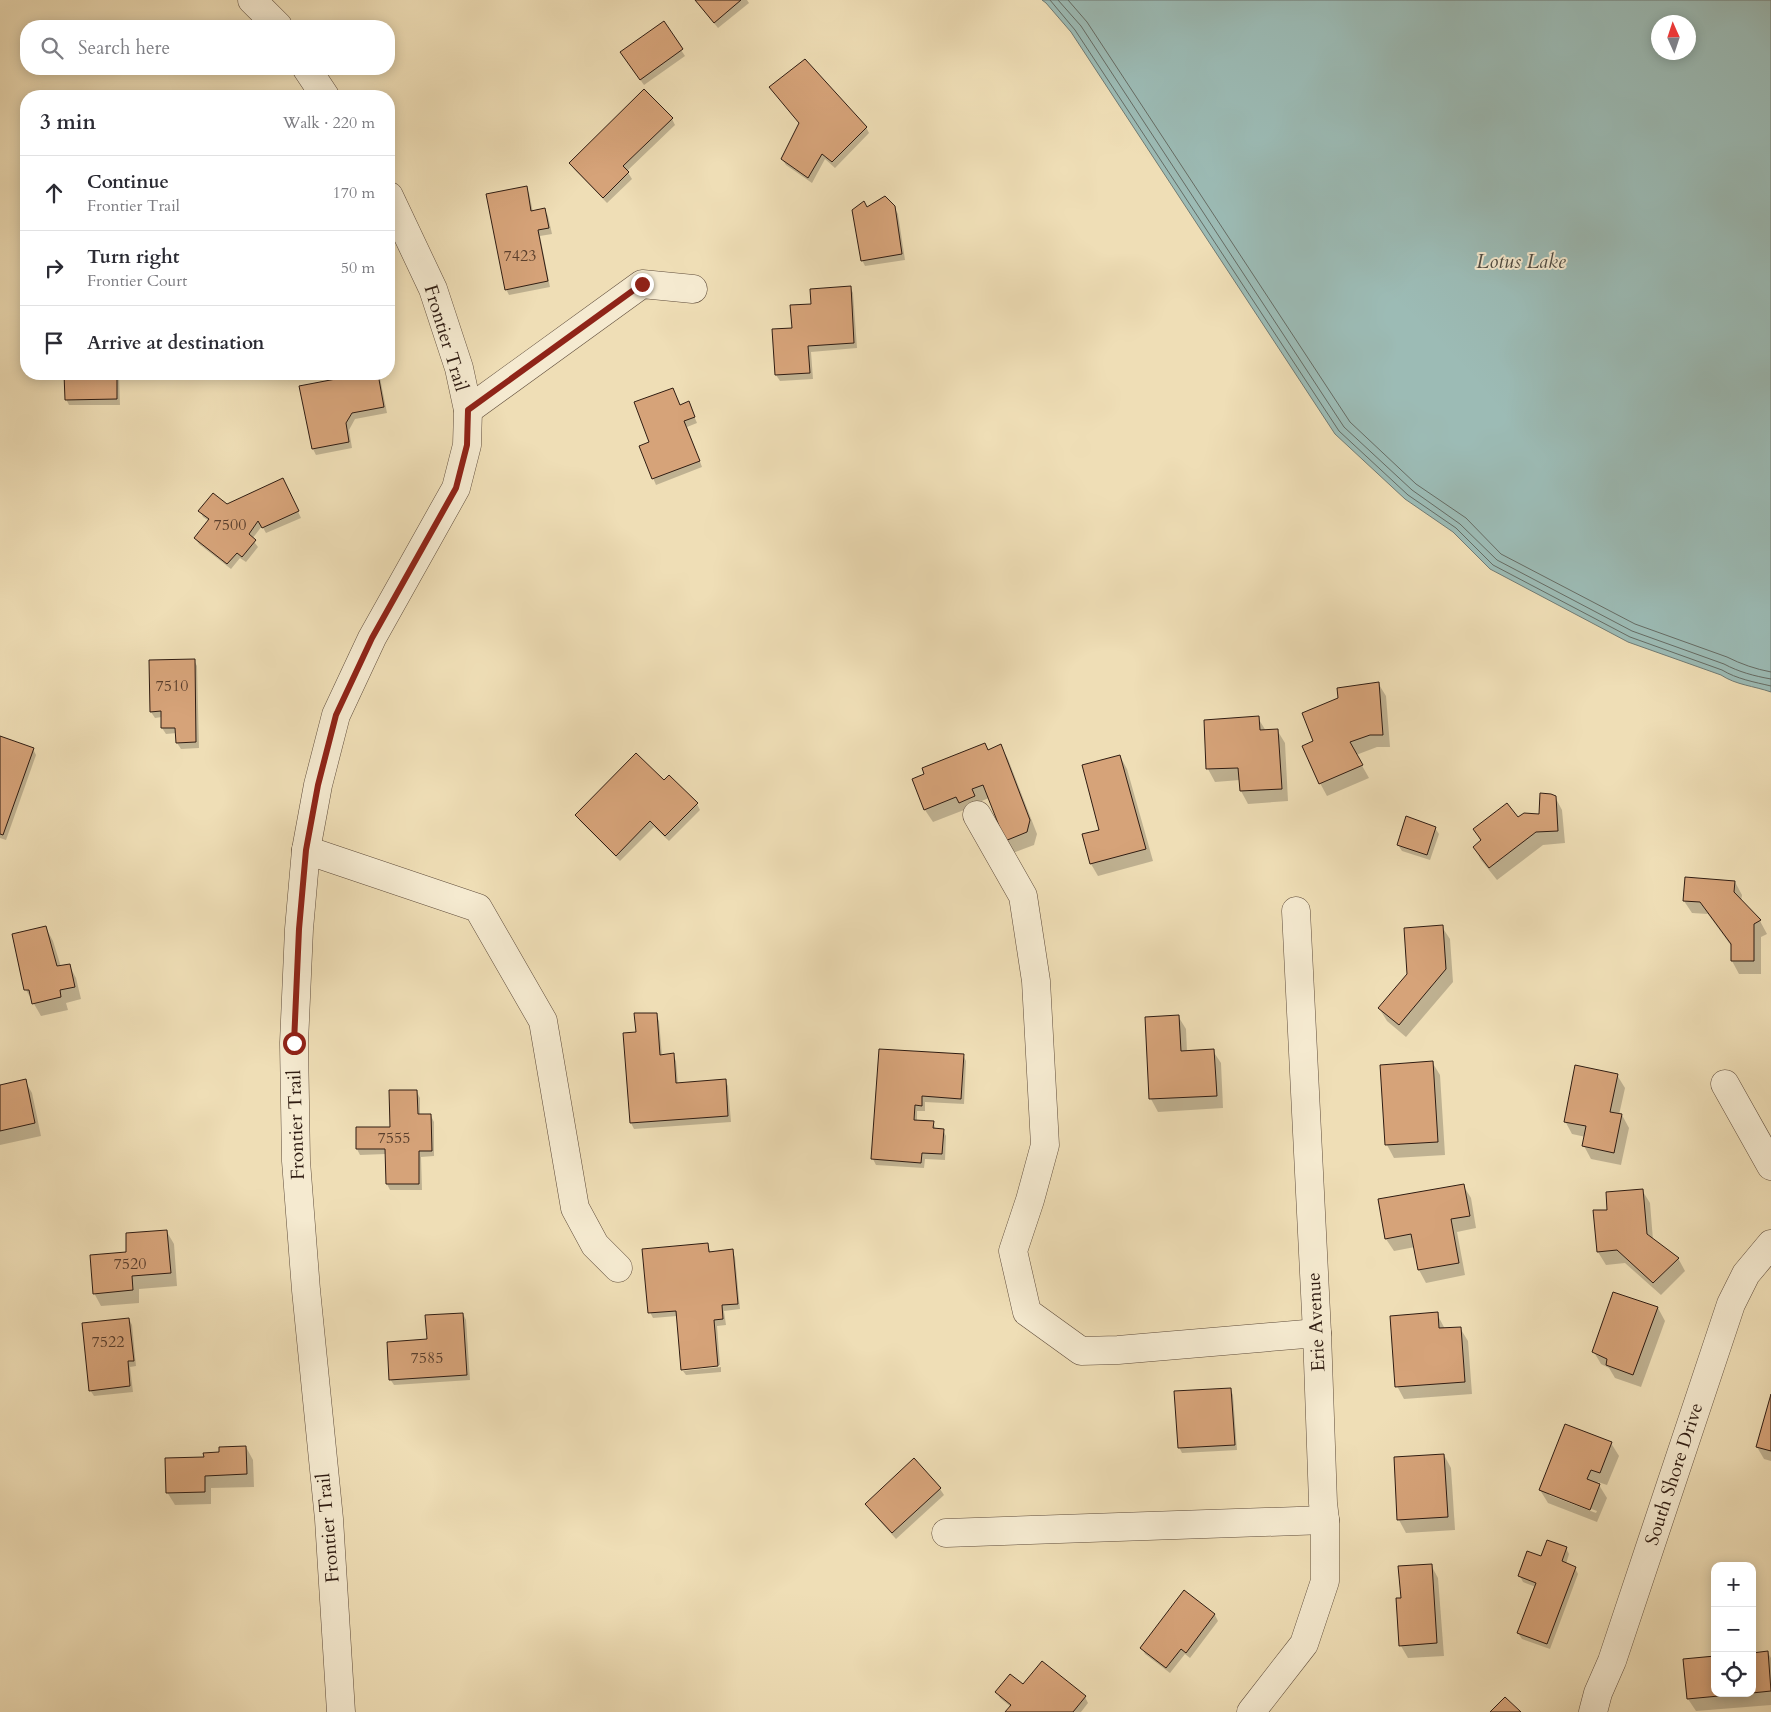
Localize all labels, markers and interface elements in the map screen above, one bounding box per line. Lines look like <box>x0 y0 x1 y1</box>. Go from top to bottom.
north arrow <box>1651 15 1696 60</box>
search box <box>20 20 395 75</box>
icon: search <box>38 34 66 62</box>
text: Search here <box>78 35 170 61</box>
text: 3 min <box>40 108 96 137</box>
text: Walk · 220 m <box>283 112 375 134</box>
text: Continue <box>87 169 169 195</box>
icon: ahead <box>40 179 68 207</box>
text: 170 m <box>333 182 375 204</box>
text: Frontier Trail <box>87 195 180 217</box>
text: Turn right <box>87 244 179 270</box>
house number: 7423 <box>504 245 536 267</box>
water label: Lotus Lake <box>1476 248 1566 275</box>
icon: right <box>40 254 68 282</box>
text: 50 m <box>341 257 375 279</box>
text: Frontier Court <box>87 270 187 292</box>
route end <box>631 273 654 296</box>
street label: Frontier Trail <box>417 282 475 395</box>
icon: arrive <box>40 329 68 357</box>
text: Arrive at destination <box>87 330 264 356</box>
house number: 7500 <box>214 514 246 536</box>
house number: 7510 <box>156 675 188 697</box>
route start <box>283 1032 306 1055</box>
street label: Frontier Trail <box>281 1069 311 1180</box>
house number: 7555 <box>378 1127 410 1149</box>
house number: 7520 <box>114 1253 146 1275</box>
street label: Erie Avenue <box>1300 1272 1332 1372</box>
house number: 7522 <box>92 1331 124 1353</box>
house number: 7585 <box>411 1347 443 1369</box>
street label: South Shore Drive <box>1639 1399 1709 1549</box>
street label: Frontier Trail <box>310 1472 346 1584</box>
map controls <box>1711 1562 1756 1697</box>
button: + <box>1711 1562 1756 1607</box>
button: − <box>1711 1607 1756 1652</box>
button: locate <box>1711 1652 1756 1697</box>

